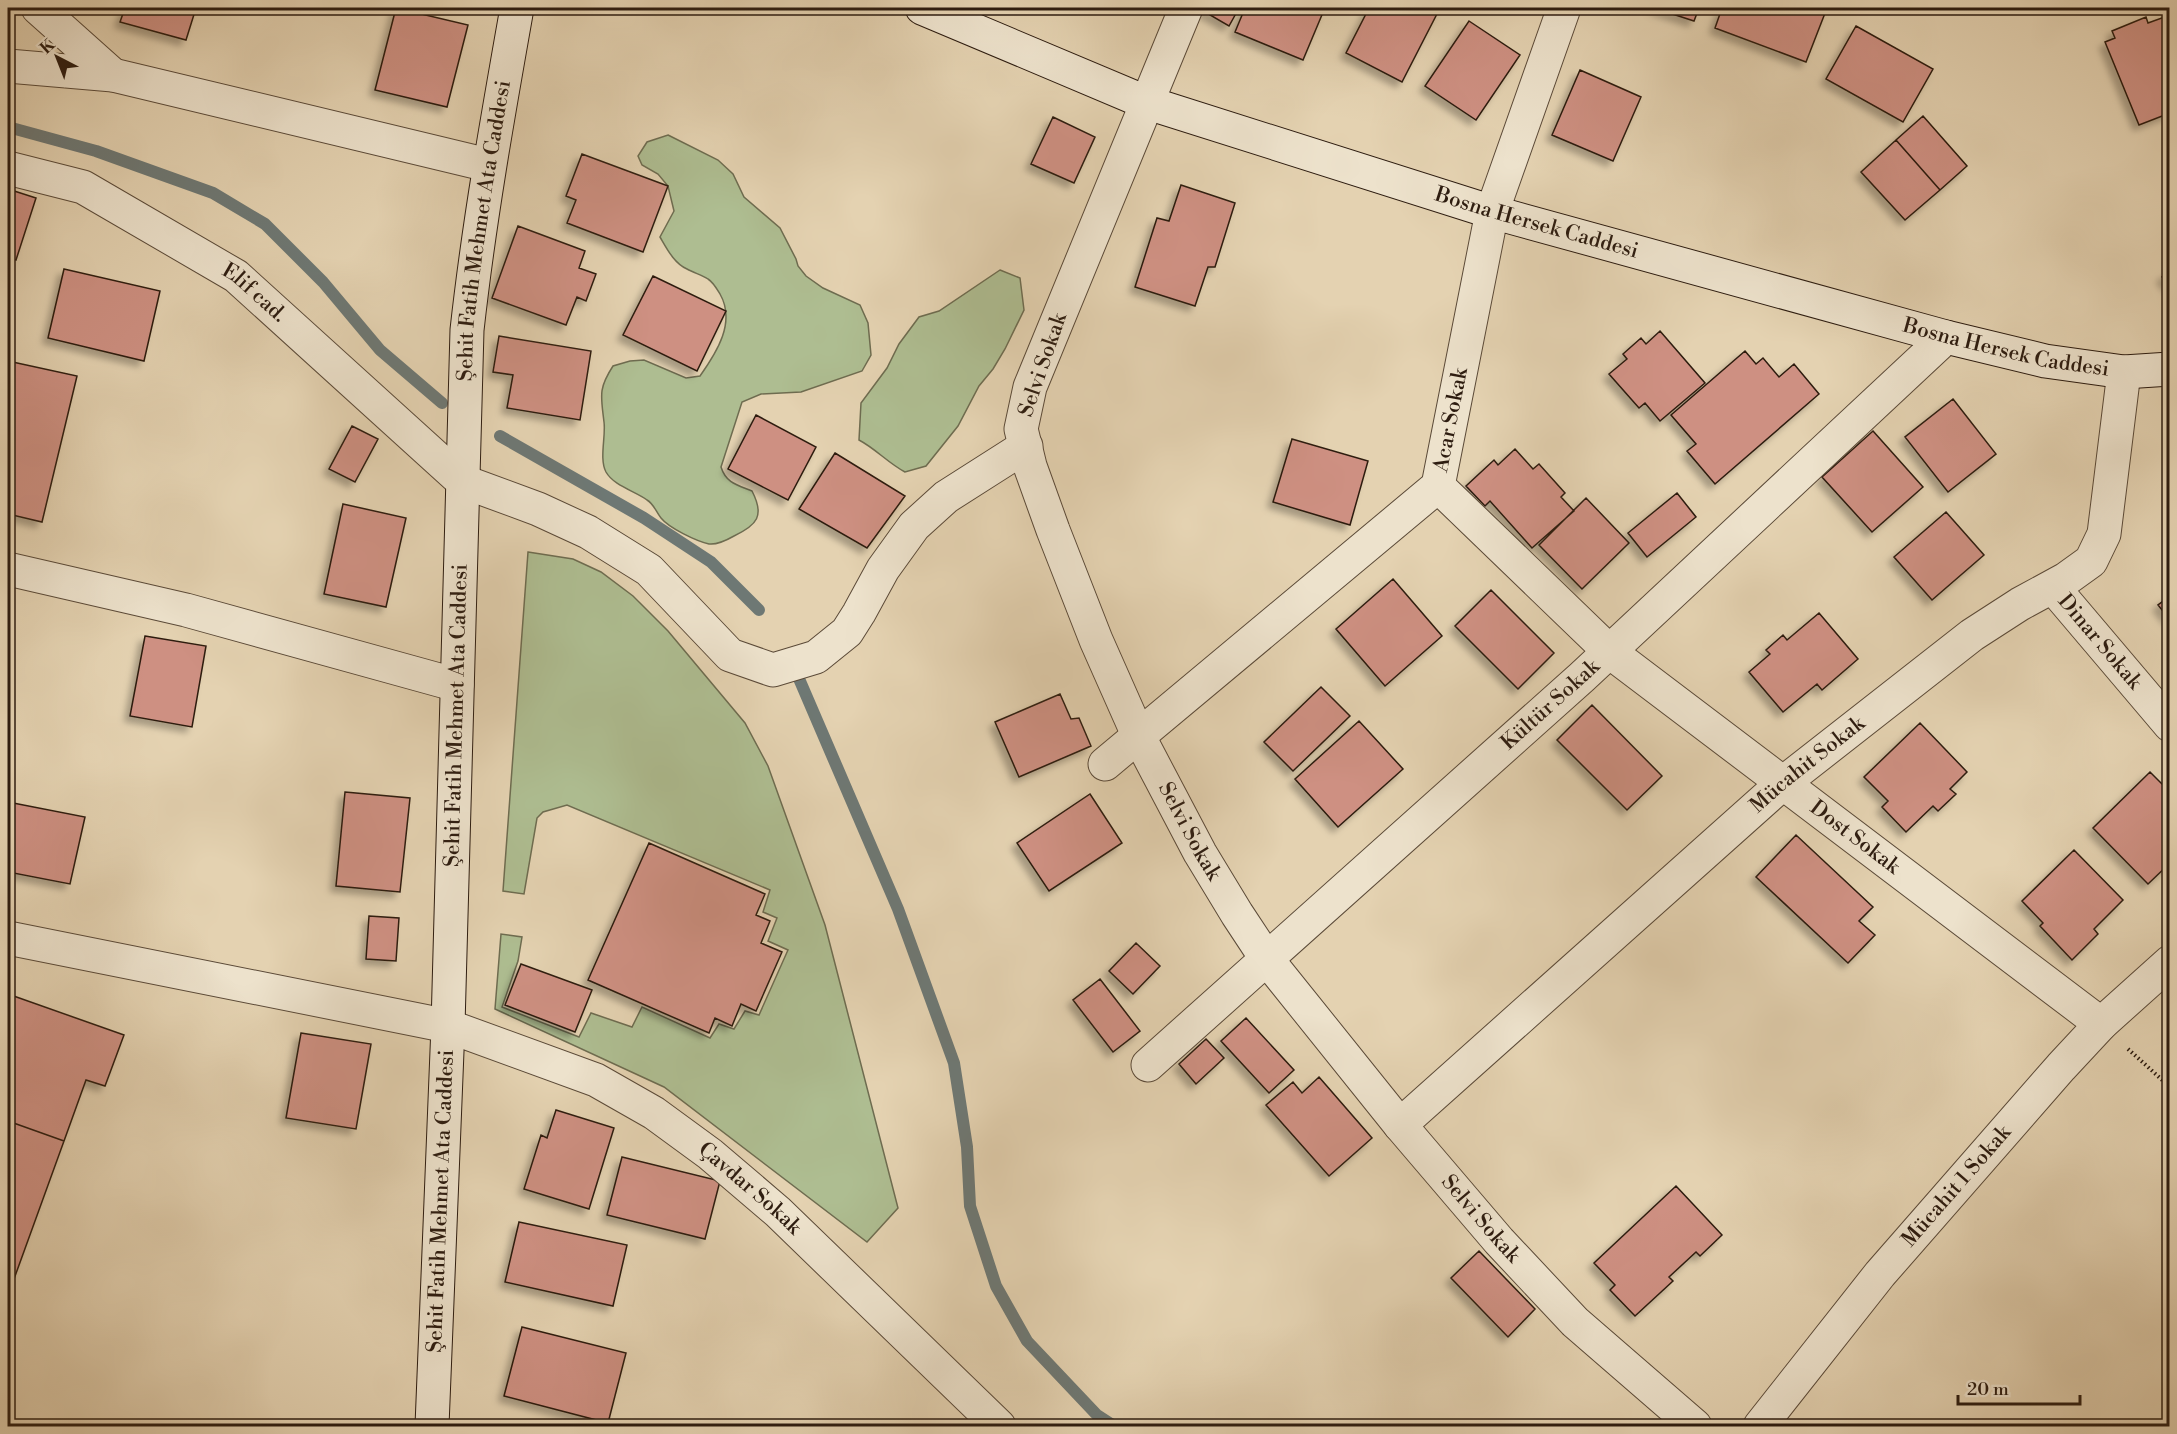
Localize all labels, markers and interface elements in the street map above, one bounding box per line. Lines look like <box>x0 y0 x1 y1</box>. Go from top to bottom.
north arrow <box>27 27 87 87</box>
text: K <box>36 34 60 58</box>
street label: Şehit Fatih Mehmet Ata Caddesi <box>453 78 517 382</box>
street label: Bosna Hersek Caddesi <box>1431 181 1641 265</box>
street label: Elif cad. <box>217 258 292 328</box>
street label: Selvi Sokak <box>1013 309 1073 420</box>
street label: Bosna Hersek Caddesi <box>1899 312 2111 383</box>
street label: Acar Sokak <box>1428 365 1474 475</box>
street label: Şehit Fatih Mehmet Ata Caddesi <box>439 563 474 867</box>
street label: Dinar Sokak <box>2052 589 2148 696</box>
street label: Kültür Sokak <box>1496 653 1606 756</box>
street label: Mücahit Sokak <box>1745 710 1871 819</box>
street label: Selvi Sokak <box>1152 778 1227 886</box>
street label: Dost Sokak <box>1804 795 1906 880</box>
street label: Şehit Fatih Mehmet Ata Caddesi <box>422 1049 460 1353</box>
street label: Mücahit 1 Sokak <box>1896 1119 2018 1253</box>
street label: Çavdar Sokak <box>693 1137 807 1241</box>
street label: Selvi Sokak <box>1435 1170 1526 1269</box>
scale bar <box>1958 1368 2080 1406</box>
text: 20 m <box>1967 1378 2009 1401</box>

